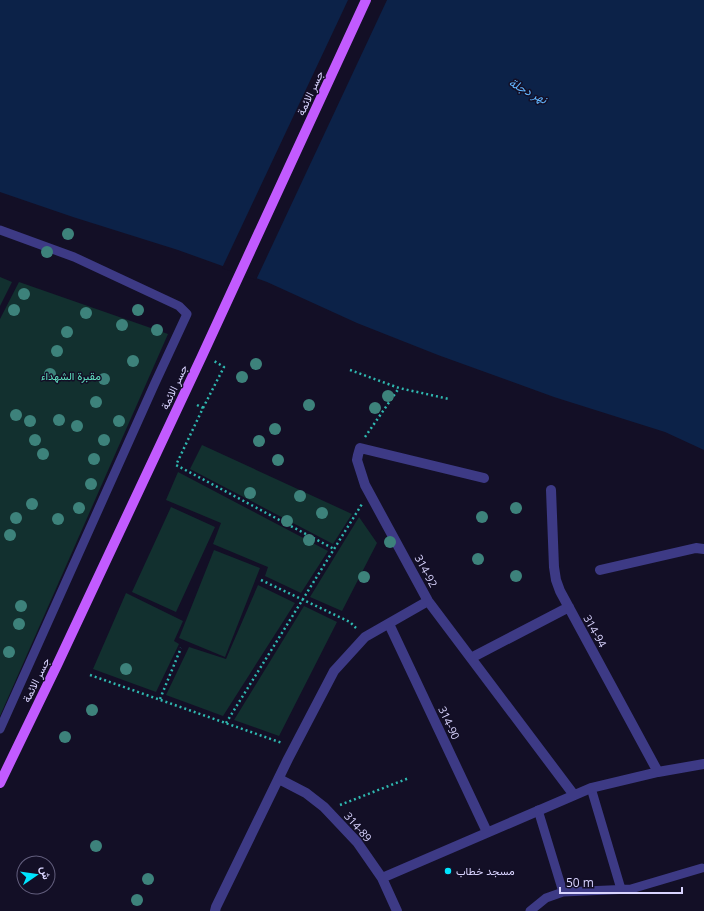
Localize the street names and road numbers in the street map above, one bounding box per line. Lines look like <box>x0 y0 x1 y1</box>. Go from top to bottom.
street label: جسر الائمة <box>293 68 326 118</box>
street label: جسر الائمة <box>157 362 190 412</box>
street label: 314-92 <box>412 552 441 590</box>
street label: 314-94 <box>580 612 611 650</box>
street label: جسر الائمة <box>18 655 53 705</box>
street label: 314-90 <box>435 704 464 742</box>
street label: 314-89 <box>341 809 376 845</box>

